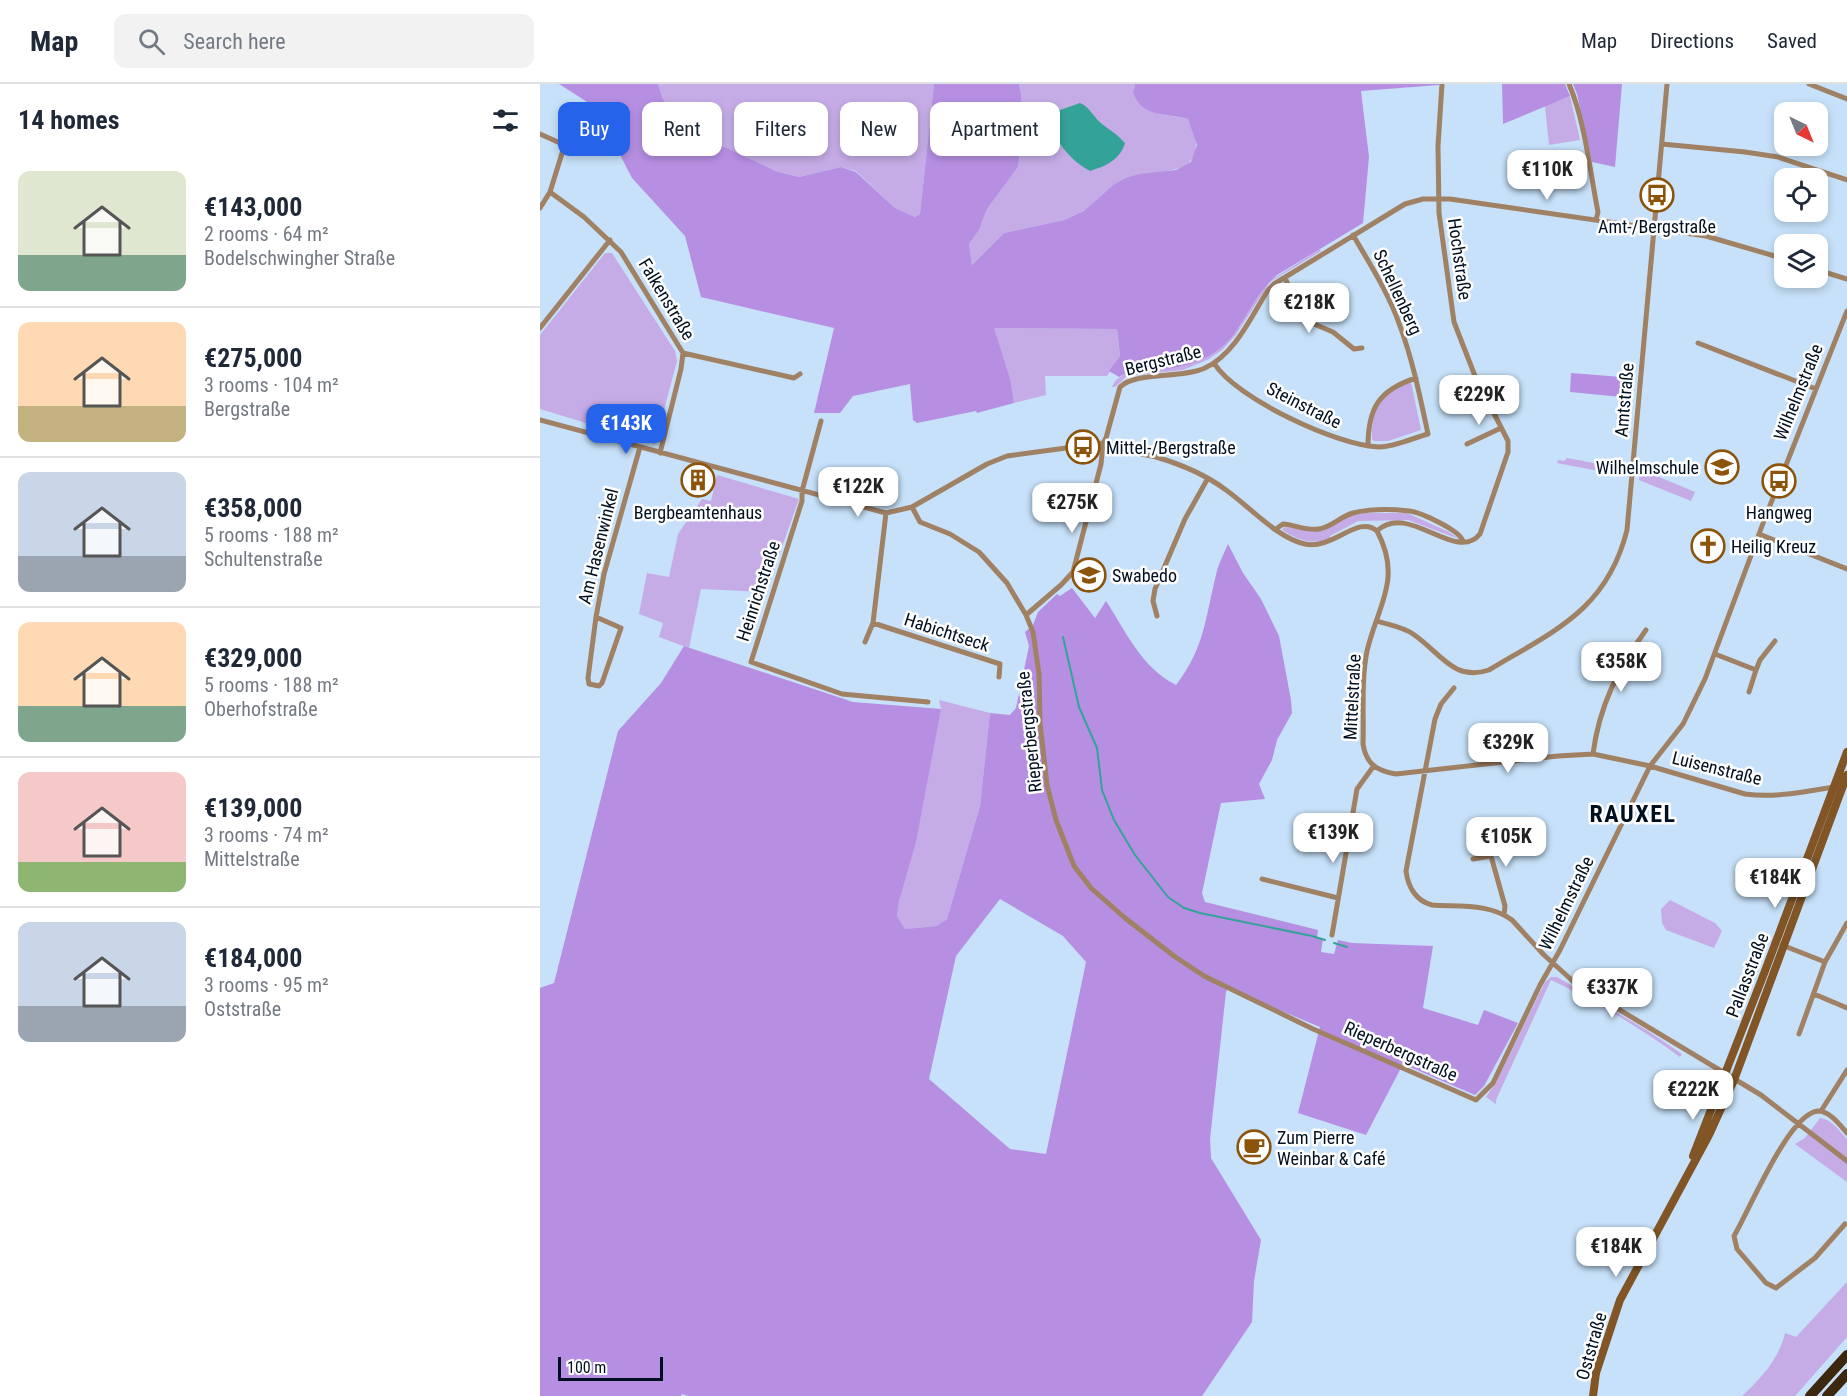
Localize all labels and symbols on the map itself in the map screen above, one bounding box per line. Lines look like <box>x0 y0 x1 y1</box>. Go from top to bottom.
north arrow <box>1774 102 1828 156</box>
pin: €110K <box>1505 150 1589 201</box>
bus stop icon: Amt-/Bergstraße <box>1639 177 1675 213</box>
place label: Amt-/Bergstraße <box>1598 216 1716 237</box>
street label: Hochstraße <box>1444 217 1476 301</box>
street label: Schellenberg <box>1369 246 1427 338</box>
street label: Falkenstraße <box>634 254 700 344</box>
pin: €218K <box>1267 283 1351 334</box>
street label: Bergstraße <box>1123 340 1203 380</box>
street label: Wilhelmstraße <box>1769 341 1827 443</box>
street label: Amtstraße <box>1610 362 1638 438</box>
pin: €229K <box>1437 375 1521 426</box>
street label: Steinstraße <box>1263 377 1345 433</box>
pin: €143K <box>584 404 668 455</box>
bus stop icon: Mittel-/Bergstraße <box>1065 429 1101 465</box>
place label: Mittel-/Bergstraße <box>1106 437 1236 458</box>
school or university icon: Wilhelmschule <box>1704 449 1740 485</box>
place label: Wilhelmschule <box>1596 457 1699 478</box>
building icon: Bergbeamtenhaus <box>680 462 716 498</box>
bus stop icon: Hangweg <box>1761 463 1797 499</box>
pin: €122K <box>816 467 900 518</box>
pin: €275K <box>1030 483 1114 534</box>
street label: Am Hasenwinkel <box>574 486 622 606</box>
place label: Bergbeamtenhaus <box>634 502 762 523</box>
place label: Hangweg <box>1746 502 1812 523</box>
church icon: Heilig Kreuz <box>1690 528 1726 564</box>
place label: Heilig Kreuz <box>1731 536 1816 557</box>
street label: Heinrichstraße <box>732 538 784 644</box>
school or university icon: Swabedo <box>1071 557 1107 593</box>
place label: Swabedo <box>1112 565 1177 586</box>
street label: Habichtseck <box>902 608 992 656</box>
pin: €358K <box>1579 642 1663 693</box>
street label: Mittelstraße <box>1339 653 1365 741</box>
street label: Rieperbergstraße <box>1012 670 1046 794</box>
pin: €329K <box>1466 723 1550 774</box>
street label: Luisenstraße <box>1670 747 1764 789</box>
district label: RAUXEL <box>1590 800 1676 828</box>
pin: €139K <box>1291 813 1375 864</box>
pin: €105K <box>1464 817 1548 868</box>
street label: Wilhelmstraße <box>1534 853 1598 953</box>
pin: €184K <box>1733 858 1817 909</box>
street label: Pallasstraße <box>1721 930 1773 1020</box>
pin: €337K <box>1570 968 1654 1019</box>
street label: Rieperbergstraße <box>1341 1017 1461 1085</box>
pin: €222K <box>1651 1070 1735 1121</box>
place label: Zum Pierre Weinbar & Café <box>1277 1127 1386 1169</box>
cafe icon: Zum Pierre Weinbar & Café <box>1236 1129 1272 1165</box>
pin: €184K <box>1574 1227 1658 1278</box>
street label: Oststraße <box>1571 1310 1611 1382</box>
scale bar <box>558 1354 663 1382</box>

